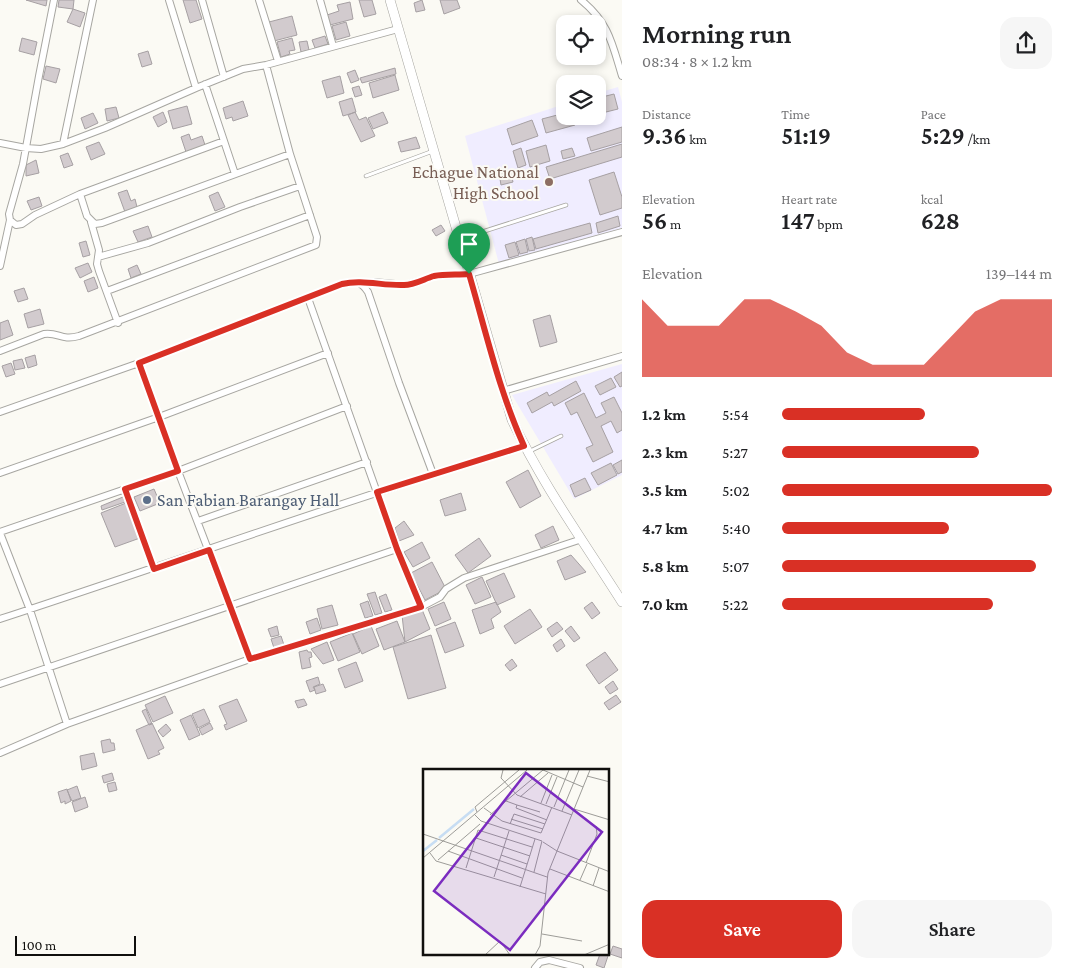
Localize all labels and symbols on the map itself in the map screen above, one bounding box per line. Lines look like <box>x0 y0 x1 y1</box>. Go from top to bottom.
place label: Echague National High School <box>412 162 539 203</box>
marker: Echague National High School <box>543 176 555 188</box>
pin <box>448 223 490 274</box>
place label: San Fabian Barangay Hall <box>157 490 340 510</box>
marker: San Fabian Barangay Hall <box>141 494 153 506</box>
inset map <box>423 769 610 956</box>
scale bar <box>15 933 136 956</box>

